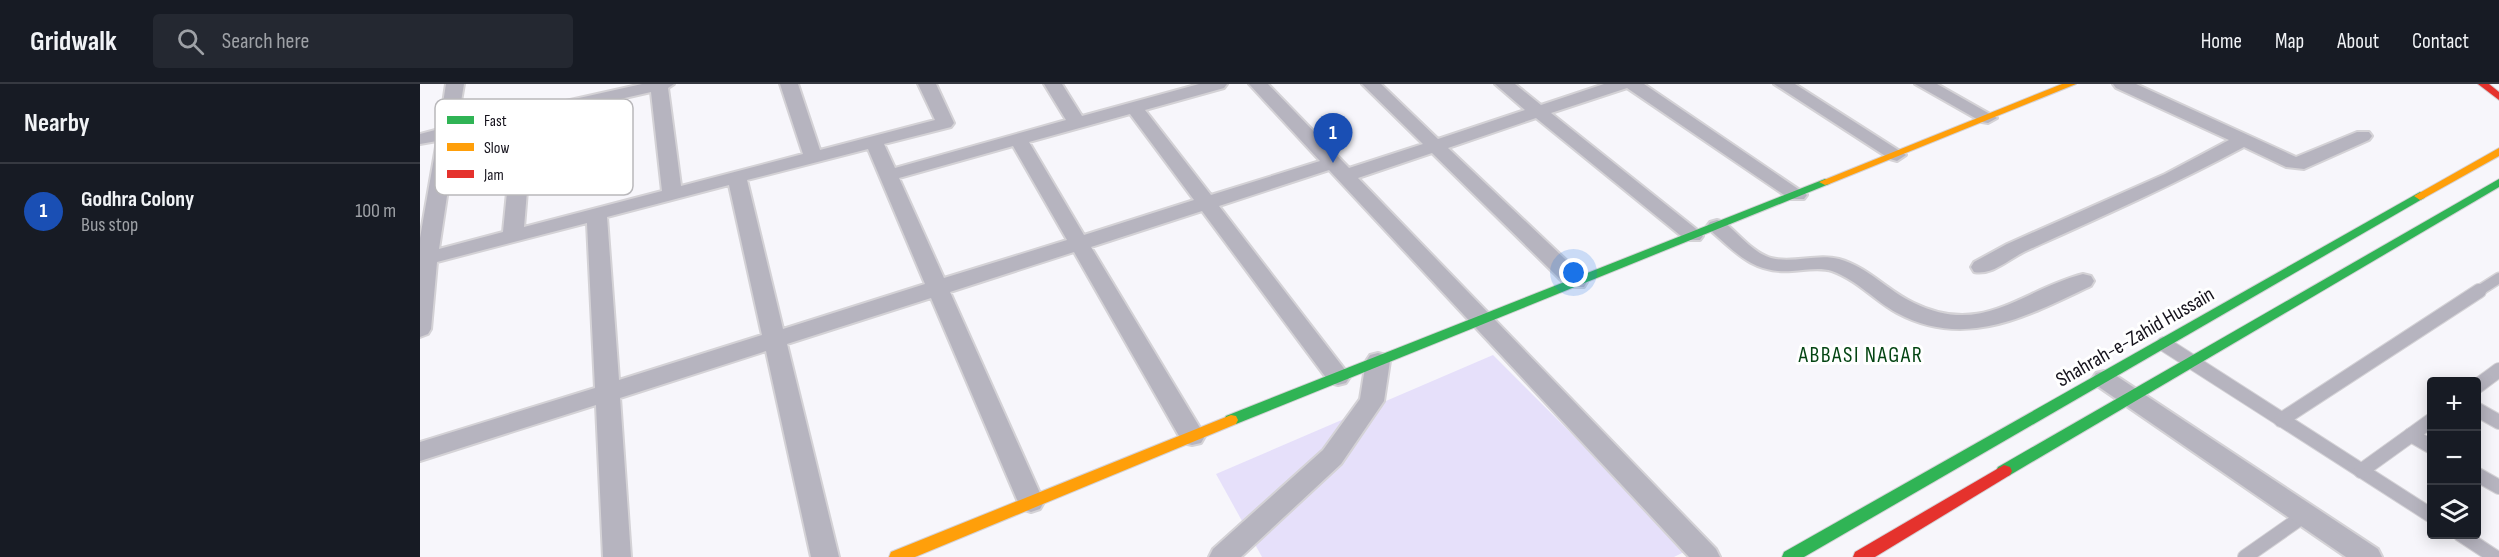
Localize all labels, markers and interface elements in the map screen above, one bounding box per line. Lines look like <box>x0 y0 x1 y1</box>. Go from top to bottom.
search box <box>153 14 573 68</box>
text: Gridwalk <box>30 25 117 58</box>
icon: search <box>174 25 207 58</box>
text: Search here <box>222 28 309 55</box>
text: Home <box>2201 29 2242 54</box>
text: Map <box>2275 29 2304 54</box>
text: About <box>2337 29 2379 54</box>
text: Contact <box>2412 29 2469 54</box>
legend <box>435 99 633 195</box>
text: Nearby <box>24 108 90 139</box>
text: Fast <box>484 112 507 131</box>
pin: 1 <box>1314 113 1352 163</box>
text: Slow <box>484 139 509 158</box>
text: Jam <box>483 166 504 185</box>
text: Godhra Colony <box>81 186 194 213</box>
text: 1 <box>40 199 47 223</box>
text: 100 m <box>355 199 396 223</box>
text: Bus stop <box>81 213 138 237</box>
your location <box>1559 258 1588 287</box>
street label: Shahrah-e-Zahid Hussain <box>2051 282 2219 392</box>
district label: ABBASI NAGAR <box>1798 342 1923 369</box>
map controls <box>2427 377 2481 539</box>
button: + <box>2427 377 2481 431</box>
button: − <box>2427 431 2481 485</box>
button: layers <box>2427 485 2481 539</box>

